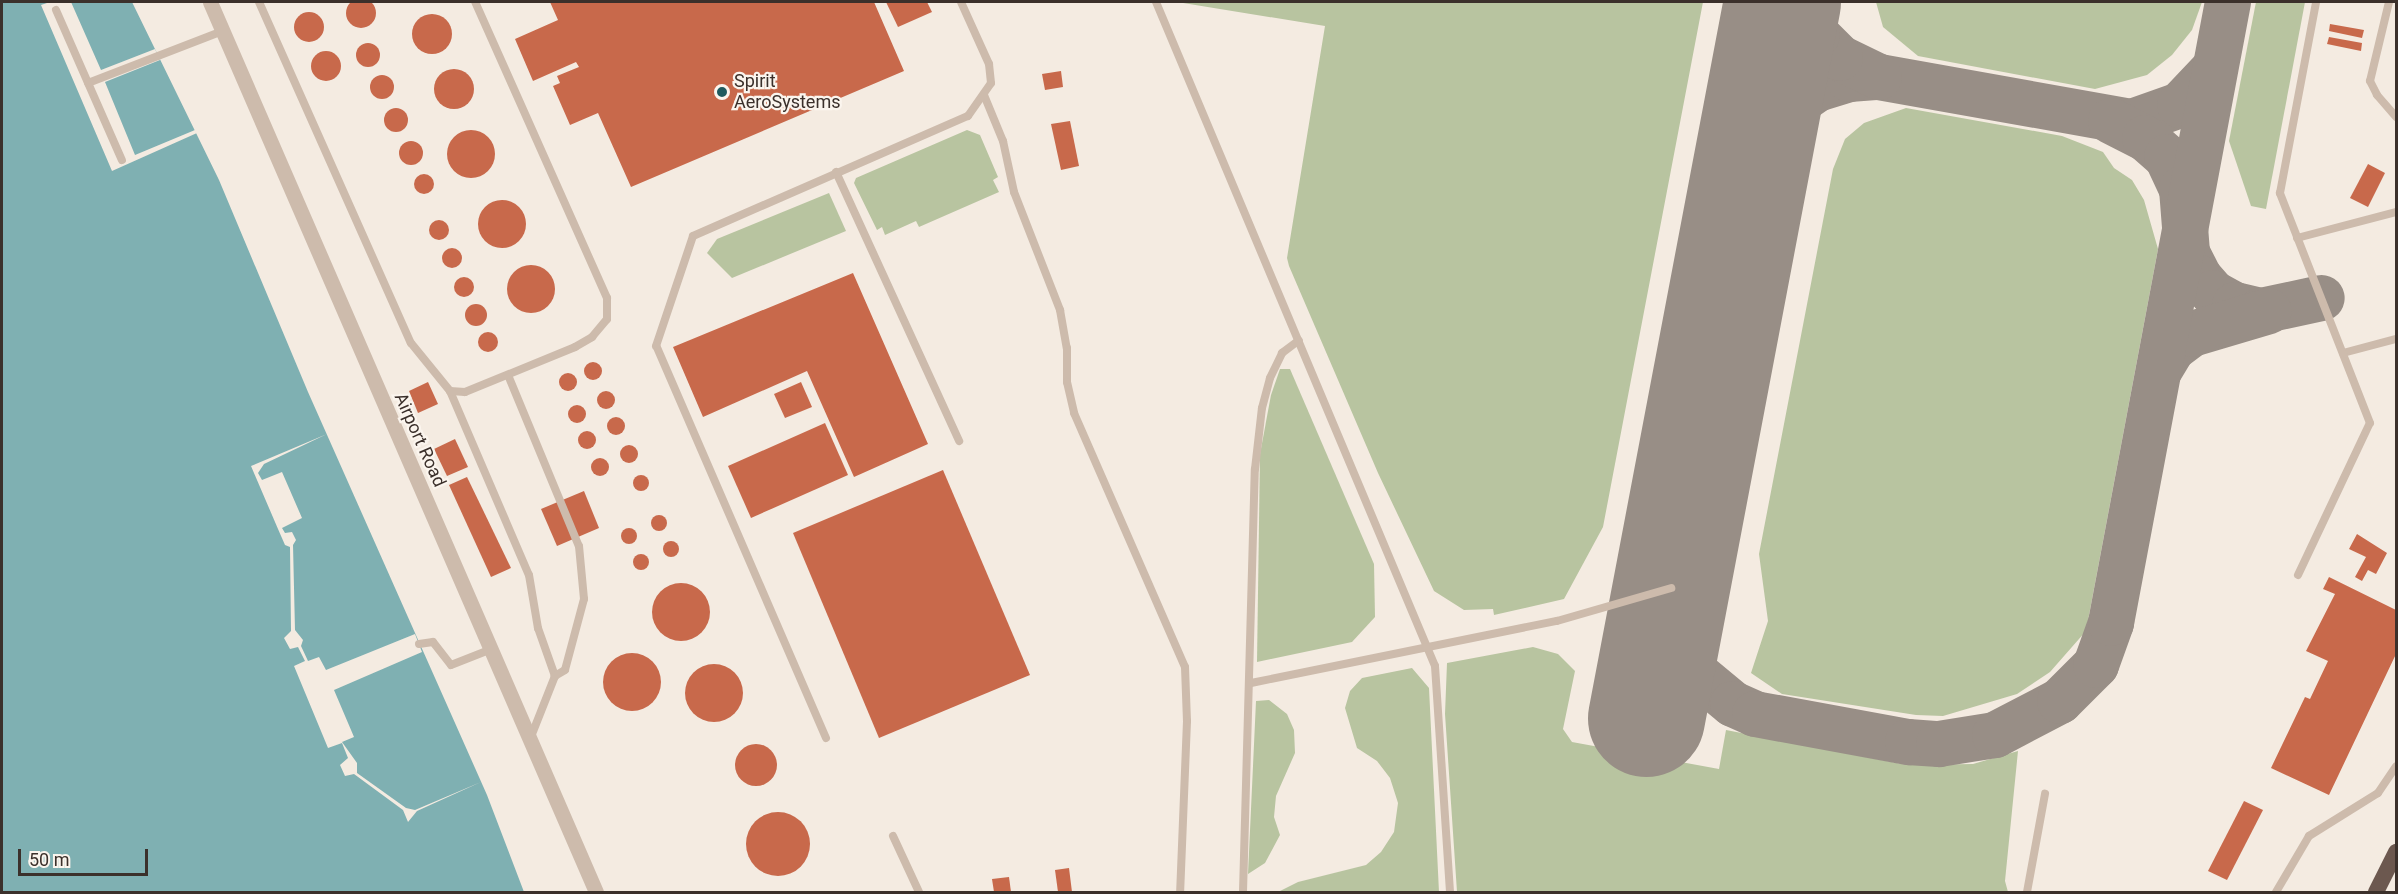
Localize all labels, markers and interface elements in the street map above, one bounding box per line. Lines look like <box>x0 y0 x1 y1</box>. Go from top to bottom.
place label: Spirit AeroSystems <box>734 71 840 113</box>
marker: Spirit AeroSystems <box>715 85 729 99</box>
street label: Airport Road <box>390 390 450 490</box>
scale bar <box>21 837 152 875</box>
text: 50 m <box>29 849 69 870</box>

